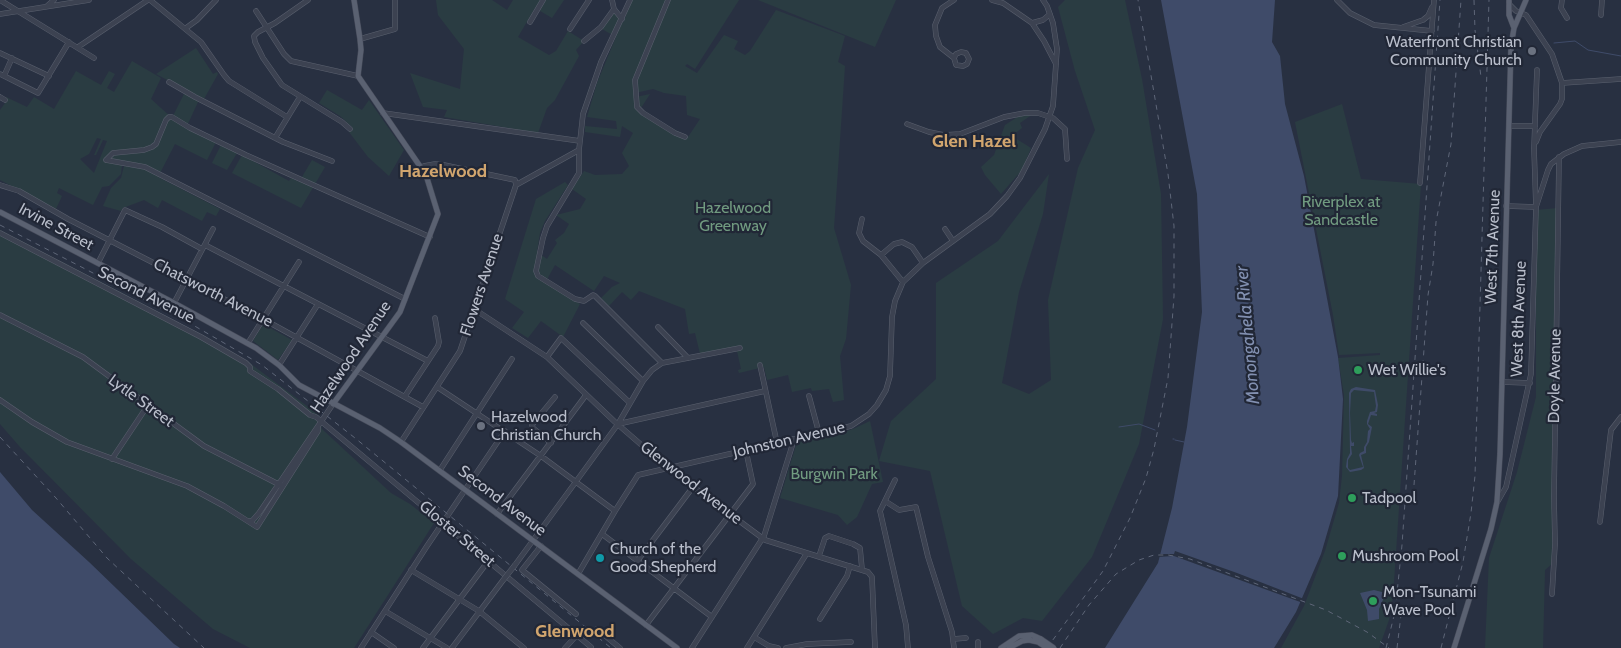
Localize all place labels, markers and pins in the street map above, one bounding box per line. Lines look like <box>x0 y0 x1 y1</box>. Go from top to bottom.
place label: Waterfront Christian Community Church <box>1386 32 1522 70</box>
marker: Waterfront Christian Community Church <box>1526 45 1538 57</box>
place label: Wet Willie's <box>1368 360 1446 380</box>
marker: Wet Willie's <box>1352 364 1364 376</box>
place label: Hazelwood Christian Church <box>491 407 601 445</box>
marker: Hazelwood Christian Church <box>475 420 487 432</box>
place label: Tadpool <box>1362 488 1416 508</box>
marker: Tadpool <box>1346 492 1358 504</box>
place label: Church of the Good Shepherd <box>610 539 716 577</box>
place label: Mushroom Pool <box>1352 546 1459 566</box>
marker: Mushroom Pool <box>1336 550 1348 562</box>
marker: Church of the Good Shepherd <box>594 552 606 564</box>
place label: Mon-Tsunami Wave Pool <box>1383 582 1476 620</box>
marker: Mon-Tsunami Wave Pool <box>1367 595 1379 607</box>

